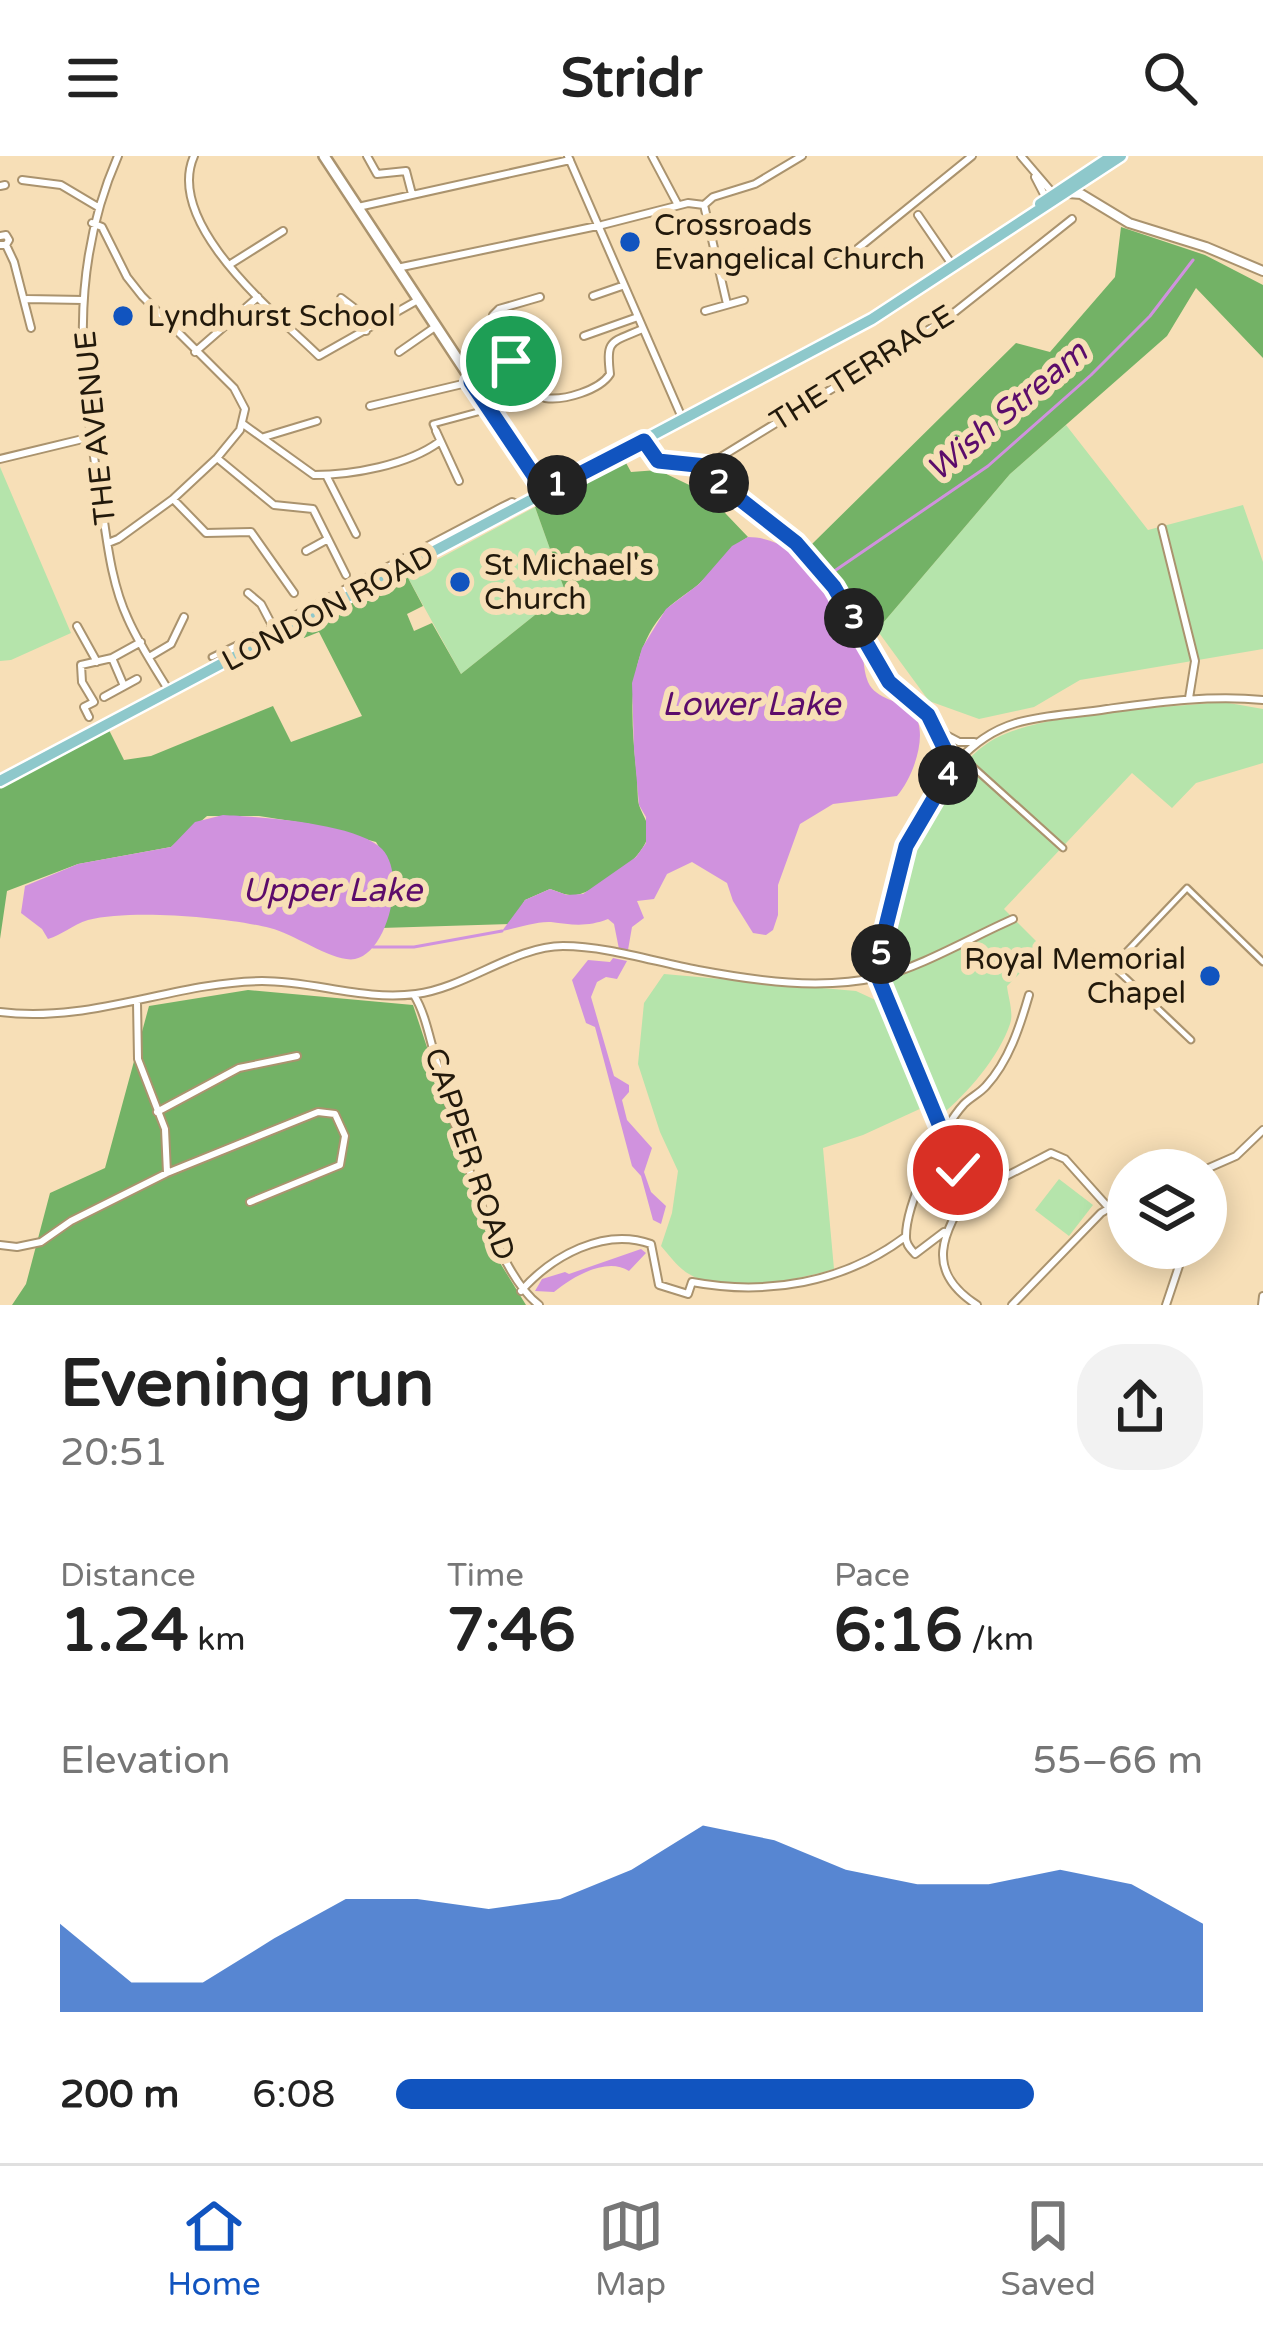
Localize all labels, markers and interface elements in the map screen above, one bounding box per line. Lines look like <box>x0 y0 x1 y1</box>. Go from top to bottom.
icon: menu <box>60 45 126 111</box>
icon: search <box>1137 45 1203 111</box>
text: Stridr <box>561 46 702 111</box>
place label: Crossroads Evangelical Church <box>654 207 925 278</box>
marker: Crossroads Evangelical Church <box>617 229 643 255</box>
street label: THE TERRACE <box>763 297 961 440</box>
place label: Lyndhurst School <box>147 298 396 335</box>
marker: Lyndhurst School <box>110 303 136 329</box>
pin <box>460 310 562 412</box>
icon: arrive <box>478 328 544 394</box>
street label: THE AVENUE <box>67 329 124 527</box>
water label: Wish Stream <box>919 332 1096 490</box>
pin: 2 <box>689 453 749 513</box>
pin: 1 <box>527 455 587 515</box>
text: 2 <box>709 463 729 502</box>
text: 1 <box>547 465 567 504</box>
street label: LONDON ROAD <box>216 537 441 680</box>
place label: St Michael's Church <box>484 547 654 618</box>
marker: St Michael's Church <box>447 569 473 595</box>
pin: 3 <box>824 588 884 648</box>
text: 3 <box>844 598 864 637</box>
water label: Lower Lake <box>662 685 843 724</box>
pin: 4 <box>918 745 978 805</box>
text: 4 <box>938 755 958 794</box>
water label: Upper Lake <box>242 871 424 910</box>
pin: 5 <box>851 924 911 984</box>
text: 5 <box>871 934 891 973</box>
place label: Royal Memorial Chapel <box>964 941 1186 1012</box>
marker: Royal Memorial Chapel <box>1197 963 1223 989</box>
street label: CAPPER ROAD <box>416 1043 523 1265</box>
pin <box>907 1119 1009 1221</box>
icon: check <box>925 1137 991 1203</box>
map controls <box>1107 1149 1227 1269</box>
button: layers <box>1107 1149 1227 1269</box>
text: Evening run <box>60 1344 434 1424</box>
button: share <box>1077 1344 1203 1470</box>
text: 20:51 <box>60 1429 168 1476</box>
text: Distance <box>60 1556 196 1595</box>
text: Time <box>447 1556 524 1595</box>
text: Pace <box>834 1556 910 1595</box>
text: 1.24 <box>60 1595 189 1667</box>
text: 7:46 <box>447 1595 576 1667</box>
text: 6:16 <box>834 1595 963 1667</box>
text: km <box>189 1620 246 1659</box>
text: /km <box>963 1620 1034 1659</box>
text: Elevation <box>60 1737 230 1784</box>
text: 55–66 m <box>1032 1737 1203 1784</box>
text: 200 m <box>60 2071 179 2118</box>
text: 6:08 <box>252 2071 336 2118</box>
tab: Home <box>167 2193 261 2304</box>
tab: Map <box>595 2193 666 2304</box>
tab: Saved <box>1000 2193 1096 2304</box>

